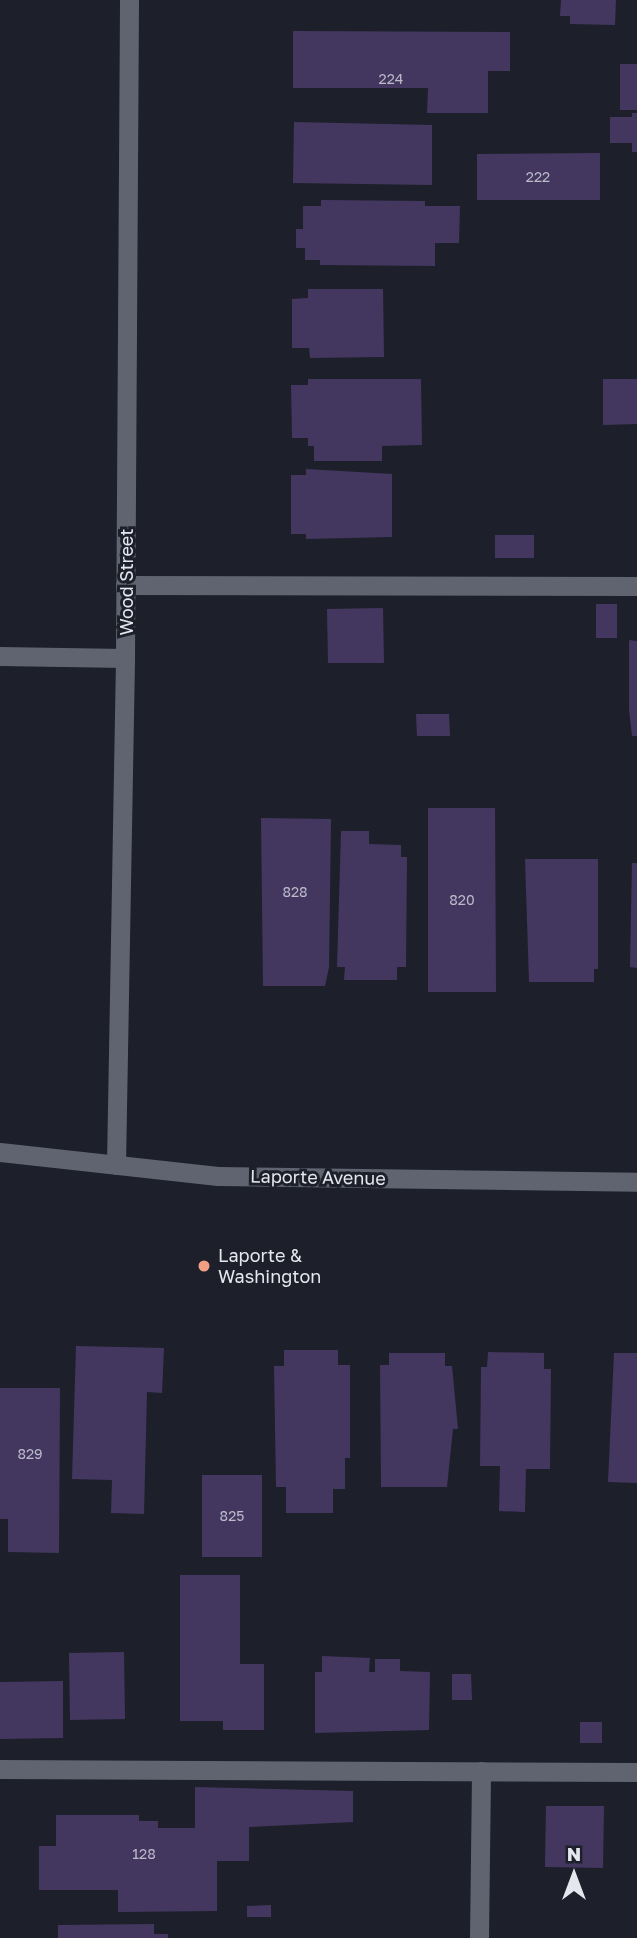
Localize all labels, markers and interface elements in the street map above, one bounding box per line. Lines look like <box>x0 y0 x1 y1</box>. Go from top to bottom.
house number: 224 <box>379 71 403 87</box>
house number: 222 <box>526 169 550 185</box>
street label: Wood Street <box>115 528 137 636</box>
house number: 828 <box>282 884 308 900</box>
house number: 820 <box>449 892 475 908</box>
street label: Laporte Avenue <box>250 1165 386 1189</box>
place label: Laporte & Washington <box>218 1245 321 1288</box>
marker: Laporte & Washington <box>196 1258 212 1274</box>
house number: 829 <box>17 1446 43 1462</box>
house number: 825 <box>220 1508 244 1524</box>
north arrow <box>539 1840 609 1910</box>
text: N <box>567 1842 581 1865</box>
house number: 128 <box>132 1846 156 1862</box>

